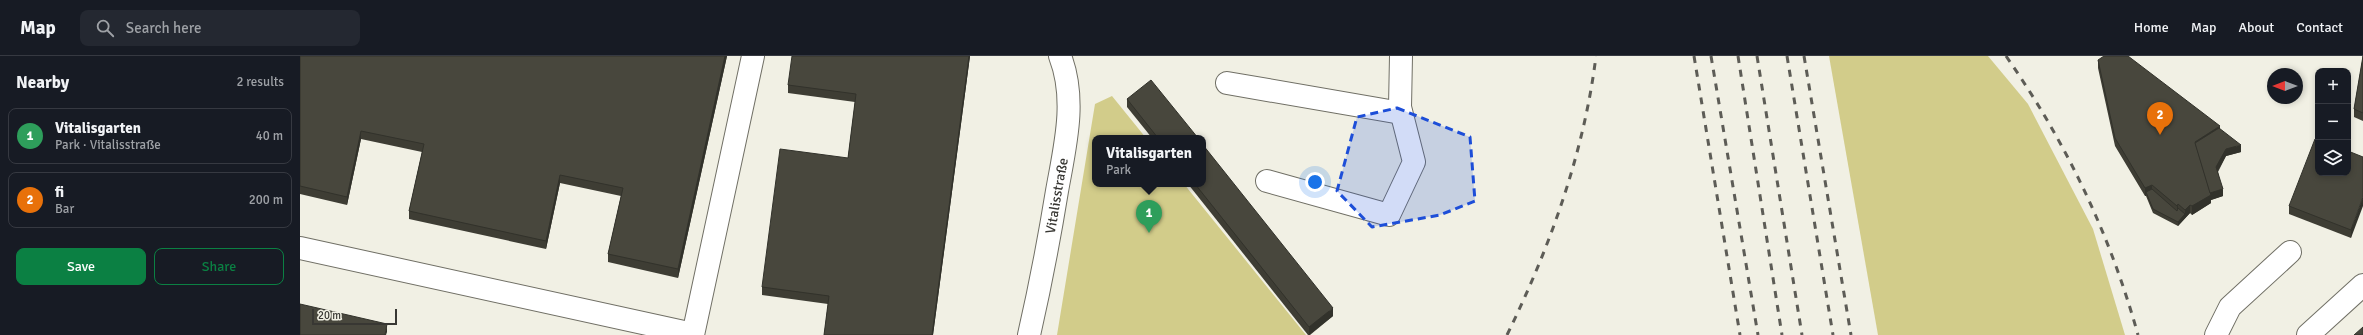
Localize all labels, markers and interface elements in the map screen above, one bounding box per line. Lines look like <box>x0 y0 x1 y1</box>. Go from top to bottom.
search box <box>80 10 360 46</box>
text: Map <box>20 16 56 40</box>
icon: search <box>94 17 116 39</box>
text: Search here <box>126 19 201 37</box>
text: Home <box>2134 19 2169 36</box>
text: Map <box>2191 19 2216 36</box>
text: About <box>2238 19 2274 36</box>
text: Contact <box>2296 19 2343 36</box>
north arrow <box>2267 68 2303 104</box>
map controls <box>2315 68 2351 176</box>
button: + <box>2315 68 2351 104</box>
text: Nearby <box>16 72 69 93</box>
text: 2 results <box>236 74 284 90</box>
pin: 2 <box>2147 102 2173 135</box>
button: − <box>2315 104 2351 140</box>
text: Vitalisgarten <box>55 119 141 137</box>
text: 1 <box>26 128 34 144</box>
text: 40 m <box>256 128 283 144</box>
popup <box>1092 135 1206 187</box>
text: Park · Vitalisstraße <box>55 137 161 153</box>
button: layers <box>2315 140 2351 176</box>
text: Vitalisgarten <box>1106 144 1192 162</box>
street label: Vitalisstraße <box>1041 156 1071 235</box>
text: Park <box>1106 162 1131 178</box>
your location <box>1305 172 1325 192</box>
text: fi <box>55 183 64 201</box>
text: 2 <box>26 192 34 208</box>
text: 200 m <box>249 192 283 208</box>
pin: 1 <box>1136 200 1162 233</box>
text: Bar <box>55 201 74 217</box>
button: Save <box>16 248 146 285</box>
button: Share <box>154 248 284 285</box>
scale bar <box>312 307 397 326</box>
text: 20 m <box>318 309 341 322</box>

